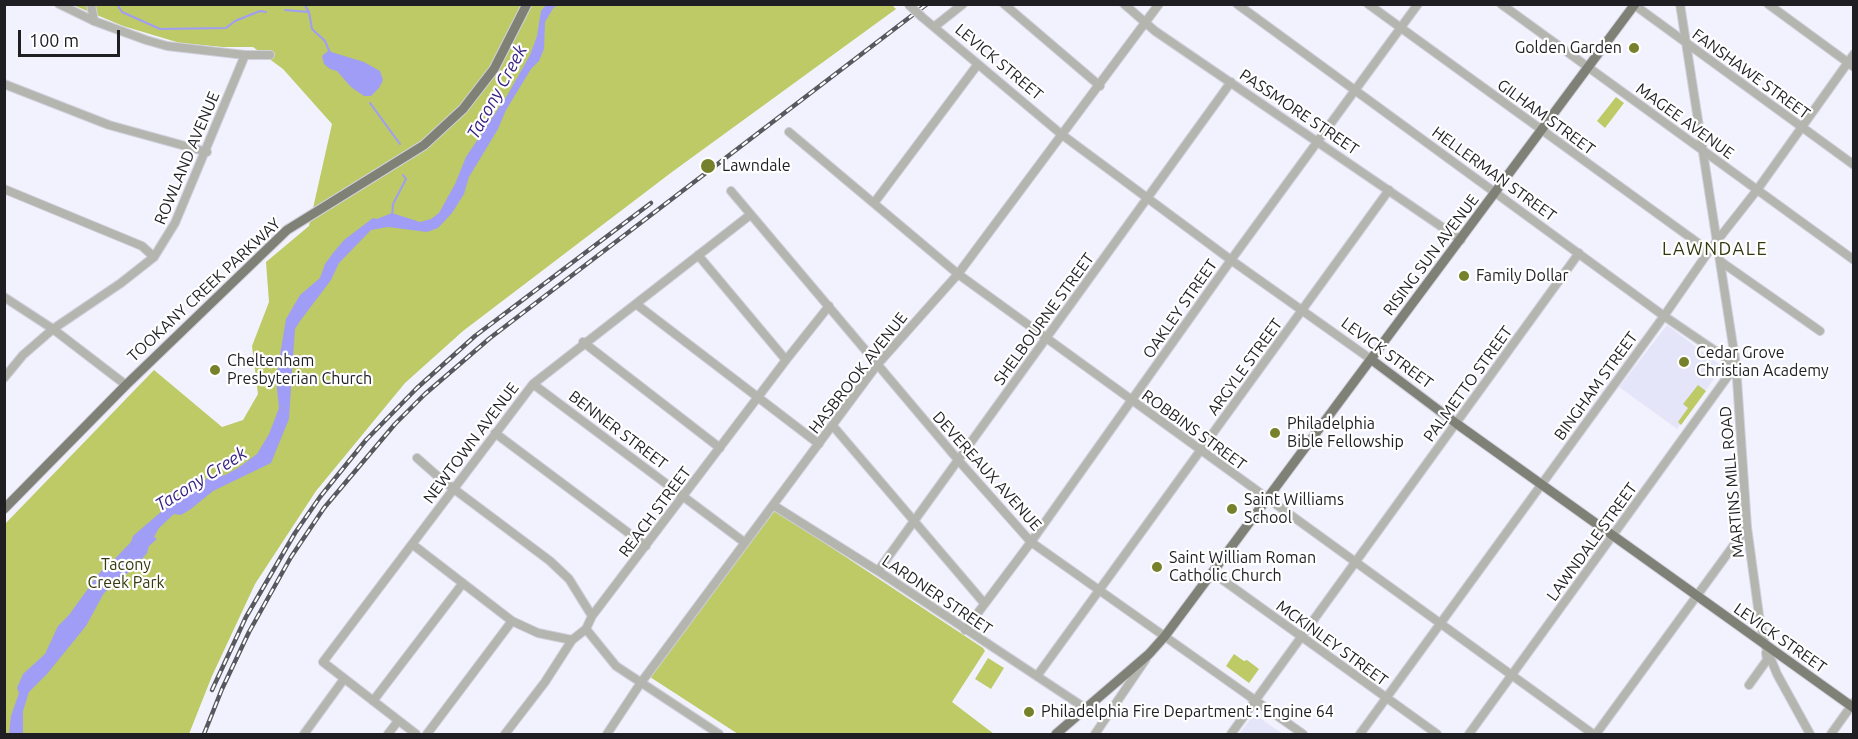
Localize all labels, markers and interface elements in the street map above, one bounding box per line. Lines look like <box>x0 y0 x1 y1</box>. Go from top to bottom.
scale bar <box>21 18 123 56</box>
street label: LEVICK STREET <box>951 20 1047 104</box>
street label: FANSHAWE STREET <box>1688 25 1814 123</box>
text: 100 m <box>29 30 79 50</box>
place label: Golden Garden <box>1515 38 1622 58</box>
water label: Tacony Creek <box>462 41 532 143</box>
marker: Golden Garden <box>1627 41 1641 55</box>
street label: PASSMORE STREET <box>1236 65 1362 159</box>
street label: GILHAM STREET <box>1493 75 1599 159</box>
street label: MAGEE AVENUE <box>1632 79 1738 163</box>
street label: ROWLAND AVENUE <box>150 89 224 227</box>
street label: HELLERMAN STREET <box>1428 122 1560 226</box>
place label: Lawndale <box>722 156 791 176</box>
marker: Lawndale <box>699 157 717 175</box>
street label: RISING SUN AVENUE <box>1379 191 1483 319</box>
street label: TOOKANY CREEK PARKWAY <box>124 214 284 366</box>
district label: LAWNDALE <box>1662 238 1768 260</box>
street label: SHELBOURNE STREET <box>990 249 1098 389</box>
street label: OAKLEY STREET <box>1139 256 1221 362</box>
place label: Family Dollar <box>1476 266 1569 286</box>
marker: Family Dollar <box>1457 269 1471 283</box>
street label: HASBROOK AVENUE <box>805 309 911 437</box>
street label: LEVICK STREET <box>1337 313 1437 393</box>
street label: ARGYLE STREET <box>1203 315 1287 419</box>
street label: PALMETTO STREET <box>1420 322 1516 446</box>
street label: BINGHAM STREET <box>1550 328 1642 444</box>
place label: Cedar Grove Christian Academy <box>1696 343 1829 381</box>
place label: Cheltenham Presbyterian Church <box>227 351 372 389</box>
marker: Cedar Grove Christian Academy <box>1677 355 1691 369</box>
marker: Cheltenham Presbyterian Church <box>208 363 222 377</box>
street label: NEWTOWN AVENUE <box>419 379 523 507</box>
street label: ROBBINS STREET <box>1138 386 1250 474</box>
street label: BENNER STREET <box>565 387 671 473</box>
street label: MARTINS MILL ROAD <box>1716 405 1748 559</box>
street label: DEVEREAUX AVENUE <box>929 408 1045 534</box>
place label: Philadelphia Bible Fellowship <box>1287 414 1404 452</box>
marker: Philadelphia Bible Fellowship <box>1268 426 1282 440</box>
water label: Tacony Creek <box>151 442 251 516</box>
street label: REACH STREET <box>615 463 695 561</box>
street label: LAWNDALE STREET <box>1543 479 1641 605</box>
place label: Saint Williams School <box>1244 490 1344 528</box>
marker: Saint Williams School <box>1225 502 1239 516</box>
place label: Saint William Roman Catholic Church <box>1169 548 1316 586</box>
street label: LARDNER STREET <box>878 551 996 639</box>
park label: Tacony Creek Park <box>87 555 165 593</box>
marker: Saint William Roman Catholic Church <box>1150 560 1164 574</box>
street label: MCKINLEY STREET <box>1273 596 1391 690</box>
street label: LEVICK STREET <box>1730 599 1830 677</box>
place label: Philadelphia Fire Department : Engine 64 <box>1041 702 1334 722</box>
marker: Philadelphia Fire Department : Engine 64 <box>1022 705 1036 719</box>

